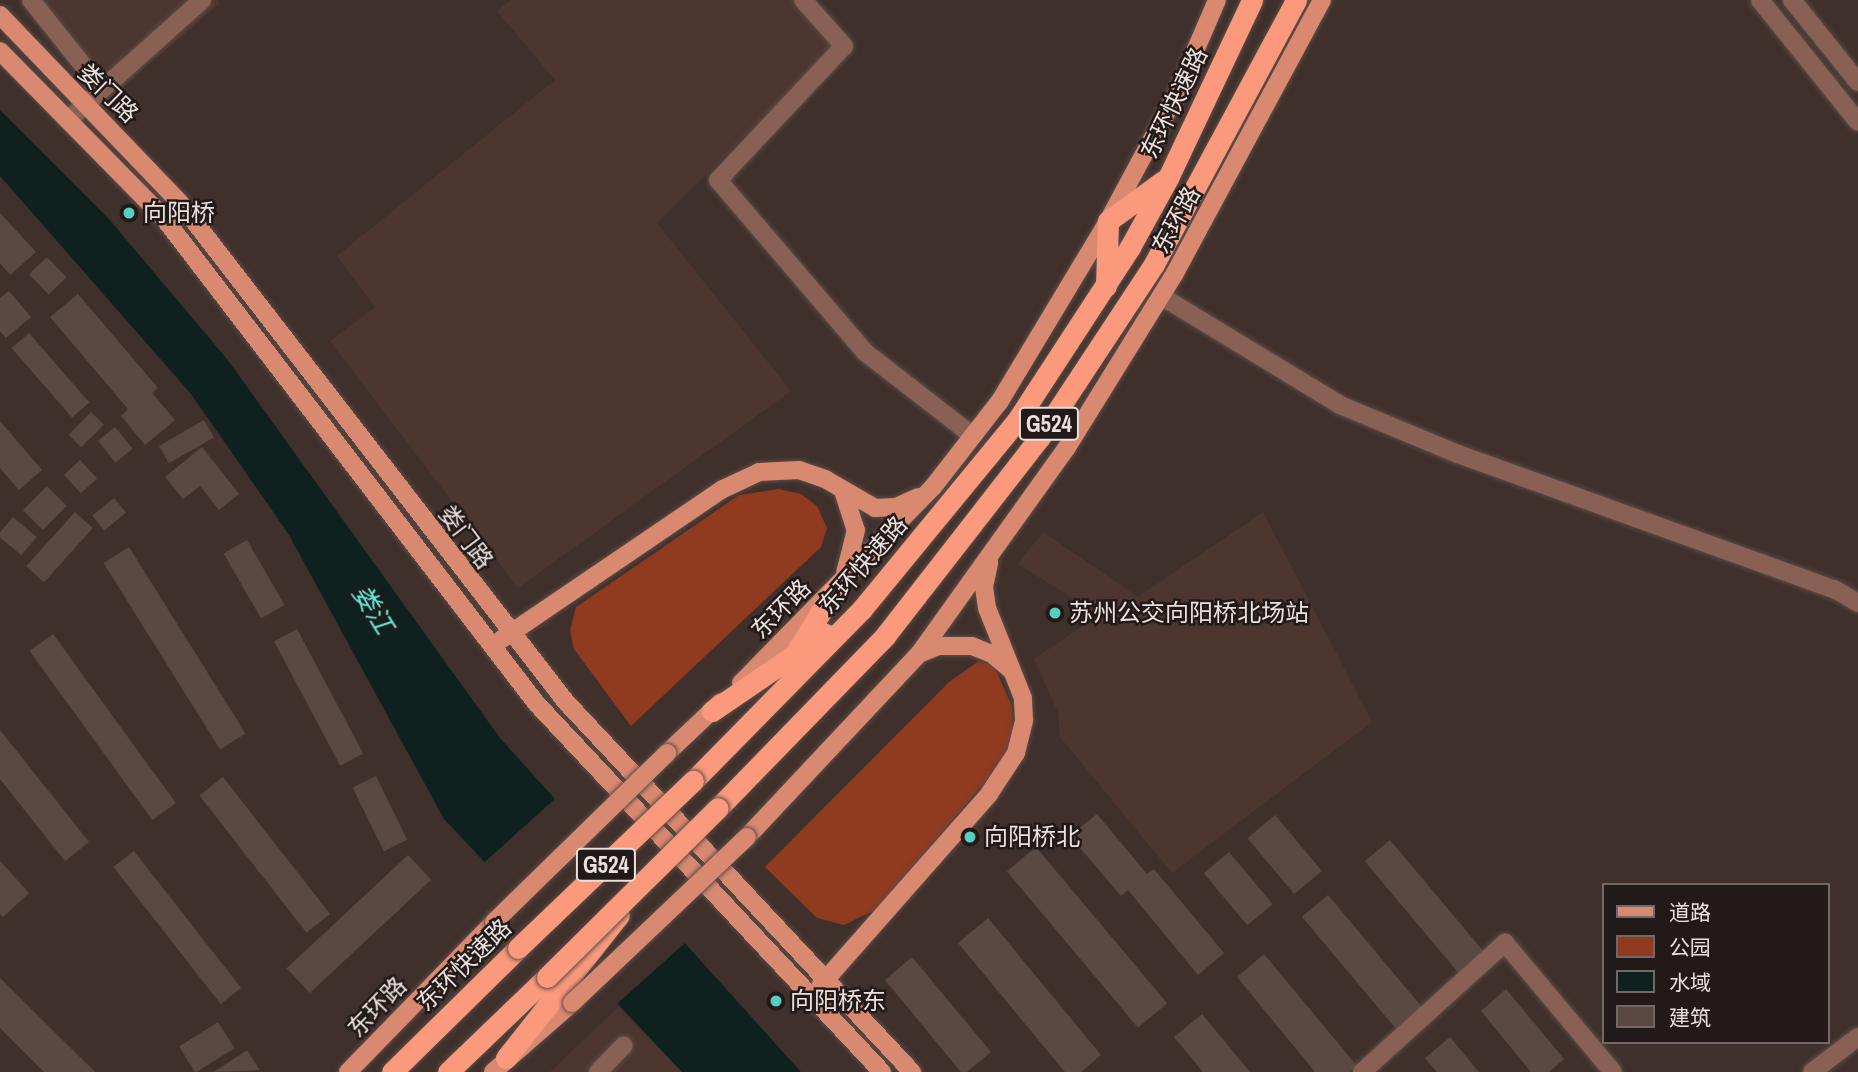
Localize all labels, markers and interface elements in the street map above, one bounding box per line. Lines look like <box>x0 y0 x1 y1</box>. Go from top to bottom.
street label: 东环快速路 <box>1135 43 1213 163</box>
street label: 娄门路 <box>72 58 144 128</box>
street label: 东环路 <box>1146 182 1206 258</box>
place label: 向阳桥 <box>143 199 215 227</box>
marker: 向阳桥 <box>121 205 137 221</box>
road number: G524 <box>1018 404 1080 444</box>
street label: 娄门路 <box>433 500 499 574</box>
street label: 东环快速路 <box>813 510 913 620</box>
street label: 东环路 <box>745 573 817 645</box>
water label: 娄江 <box>346 579 400 639</box>
place label: 苏州公交向阳桥北场站 <box>1069 599 1309 627</box>
marker: 苏州公交向阳桥北场站 <box>1047 605 1063 621</box>
place label: 向阳桥北 <box>984 823 1080 851</box>
marker: 向阳桥北 <box>962 829 978 845</box>
road number: G524 <box>574 846 638 884</box>
legend <box>1602 883 1830 1044</box>
text: 道路 <box>1669 898 1711 927</box>
street label: 东环快速路 <box>411 913 517 1017</box>
text: 公园 <box>1669 933 1711 962</box>
text: 水域 <box>1669 968 1711 997</box>
street label: 东环路 <box>342 971 412 1043</box>
place label: 向阳桥东 <box>790 987 886 1015</box>
marker: 向阳桥东 <box>768 993 784 1009</box>
text: 建筑 <box>1669 1003 1711 1032</box>

